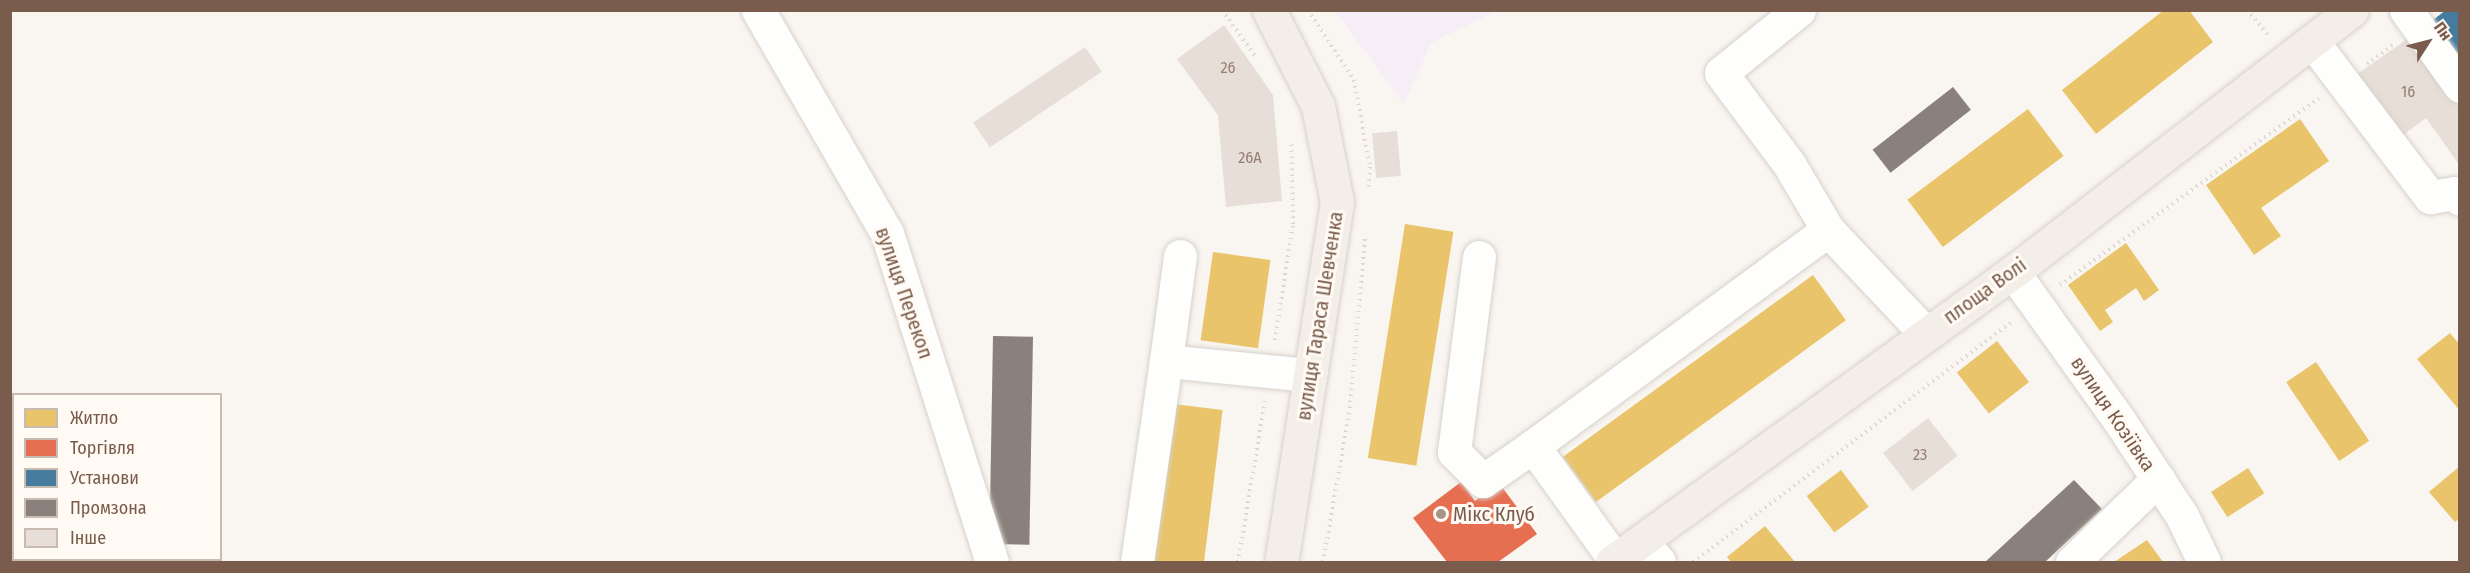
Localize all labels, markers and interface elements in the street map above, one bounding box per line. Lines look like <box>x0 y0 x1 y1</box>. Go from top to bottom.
north arrow <box>2398 12 2458 72</box>
text: Пн <box>2430 18 2456 44</box>
house number: 26 <box>1221 58 1235 78</box>
house number: 16 <box>2401 82 2415 102</box>
house number: 26А <box>1238 148 1262 168</box>
street label: вулиця Тараса Шевченка <box>1292 210 1348 422</box>
street label: вулиця Перекоп <box>870 224 938 362</box>
street label: площа Волі <box>1939 253 2031 329</box>
street label: вулиця Козіївка <box>2066 352 2160 476</box>
legend <box>12 393 222 561</box>
text: Житло <box>70 407 118 429</box>
text: Торгівля <box>70 437 135 459</box>
house number: 23 <box>1913 445 1927 465</box>
text: Установи <box>70 467 139 489</box>
text: Промзона <box>70 497 147 519</box>
place label: Мікс Клуб <box>1453 502 1535 526</box>
marker: Мікс Клуб <box>1434 507 1448 521</box>
text: Інше <box>70 527 106 549</box>

